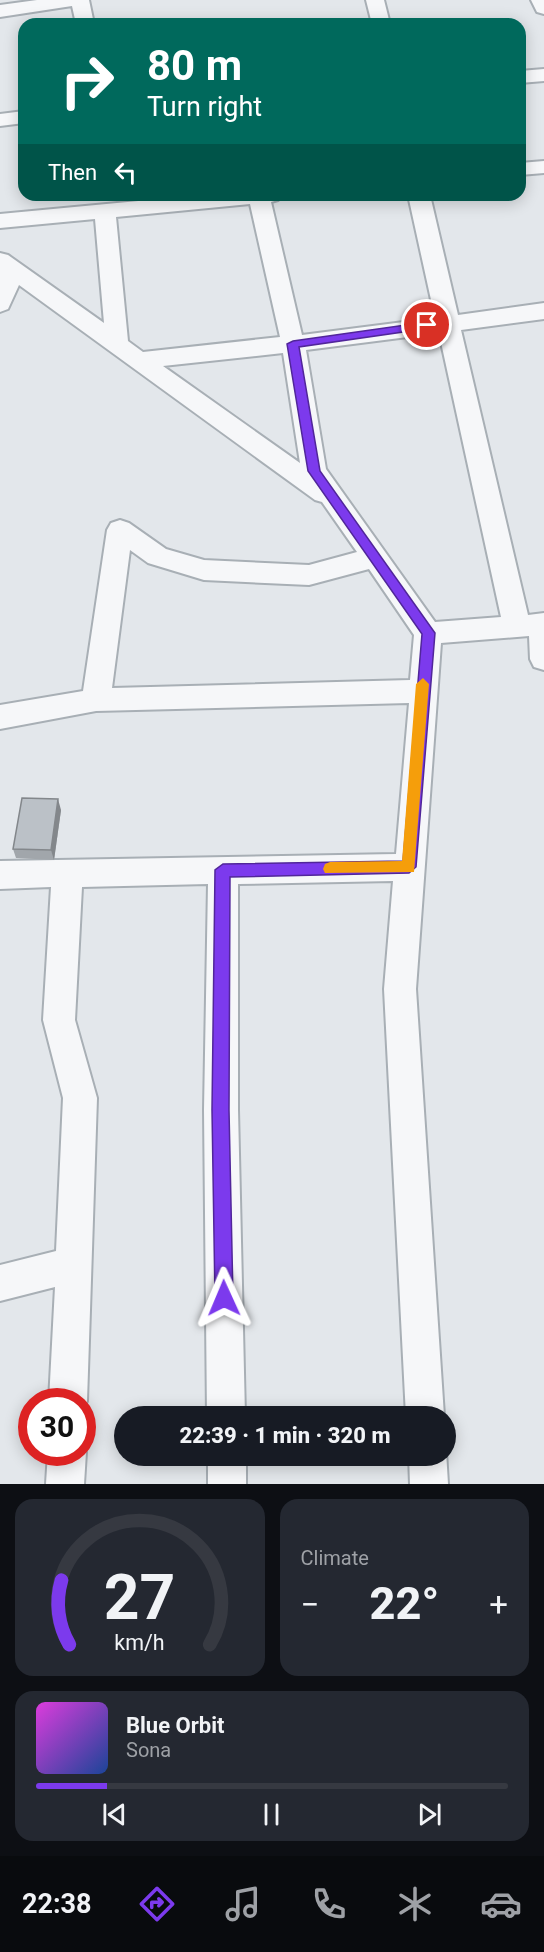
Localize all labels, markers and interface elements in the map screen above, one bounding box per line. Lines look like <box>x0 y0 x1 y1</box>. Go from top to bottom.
text: 80 m <box>147 41 242 90</box>
icon: right <box>48 42 126 120</box>
text: Turn right <box>147 91 262 123</box>
icon: left <box>109 156 142 189</box>
text: Then <box>48 160 97 185</box>
pin <box>401 299 452 350</box>
icon: arrive <box>410 308 443 341</box>
position arrow <box>192 1266 256 1330</box>
speed limit sign: 30 <box>18 1388 96 1466</box>
text: 22:39 · 1 min · 320 m <box>180 1423 390 1448</box>
text: Climate <box>301 1546 369 1570</box>
text: 27 <box>104 1561 176 1634</box>
text: 22° <box>370 1577 439 1630</box>
text: − <box>301 1585 319 1624</box>
text: + <box>489 1585 508 1624</box>
text: km/h <box>115 1630 165 1655</box>
text: Blue Orbit <box>126 1713 224 1738</box>
text: Sona <box>126 1738 171 1762</box>
icon: previous <box>98 1798 131 1831</box>
icon: pause <box>255 1798 288 1831</box>
icon: next <box>413 1798 446 1831</box>
icon: directions <box>136 1883 178 1925</box>
icon: music <box>222 1883 264 1925</box>
icon: phone <box>308 1883 350 1925</box>
icon: climate <box>394 1883 436 1925</box>
icon: car <box>480 1883 522 1925</box>
text: 22:38 <box>22 1888 92 1920</box>

